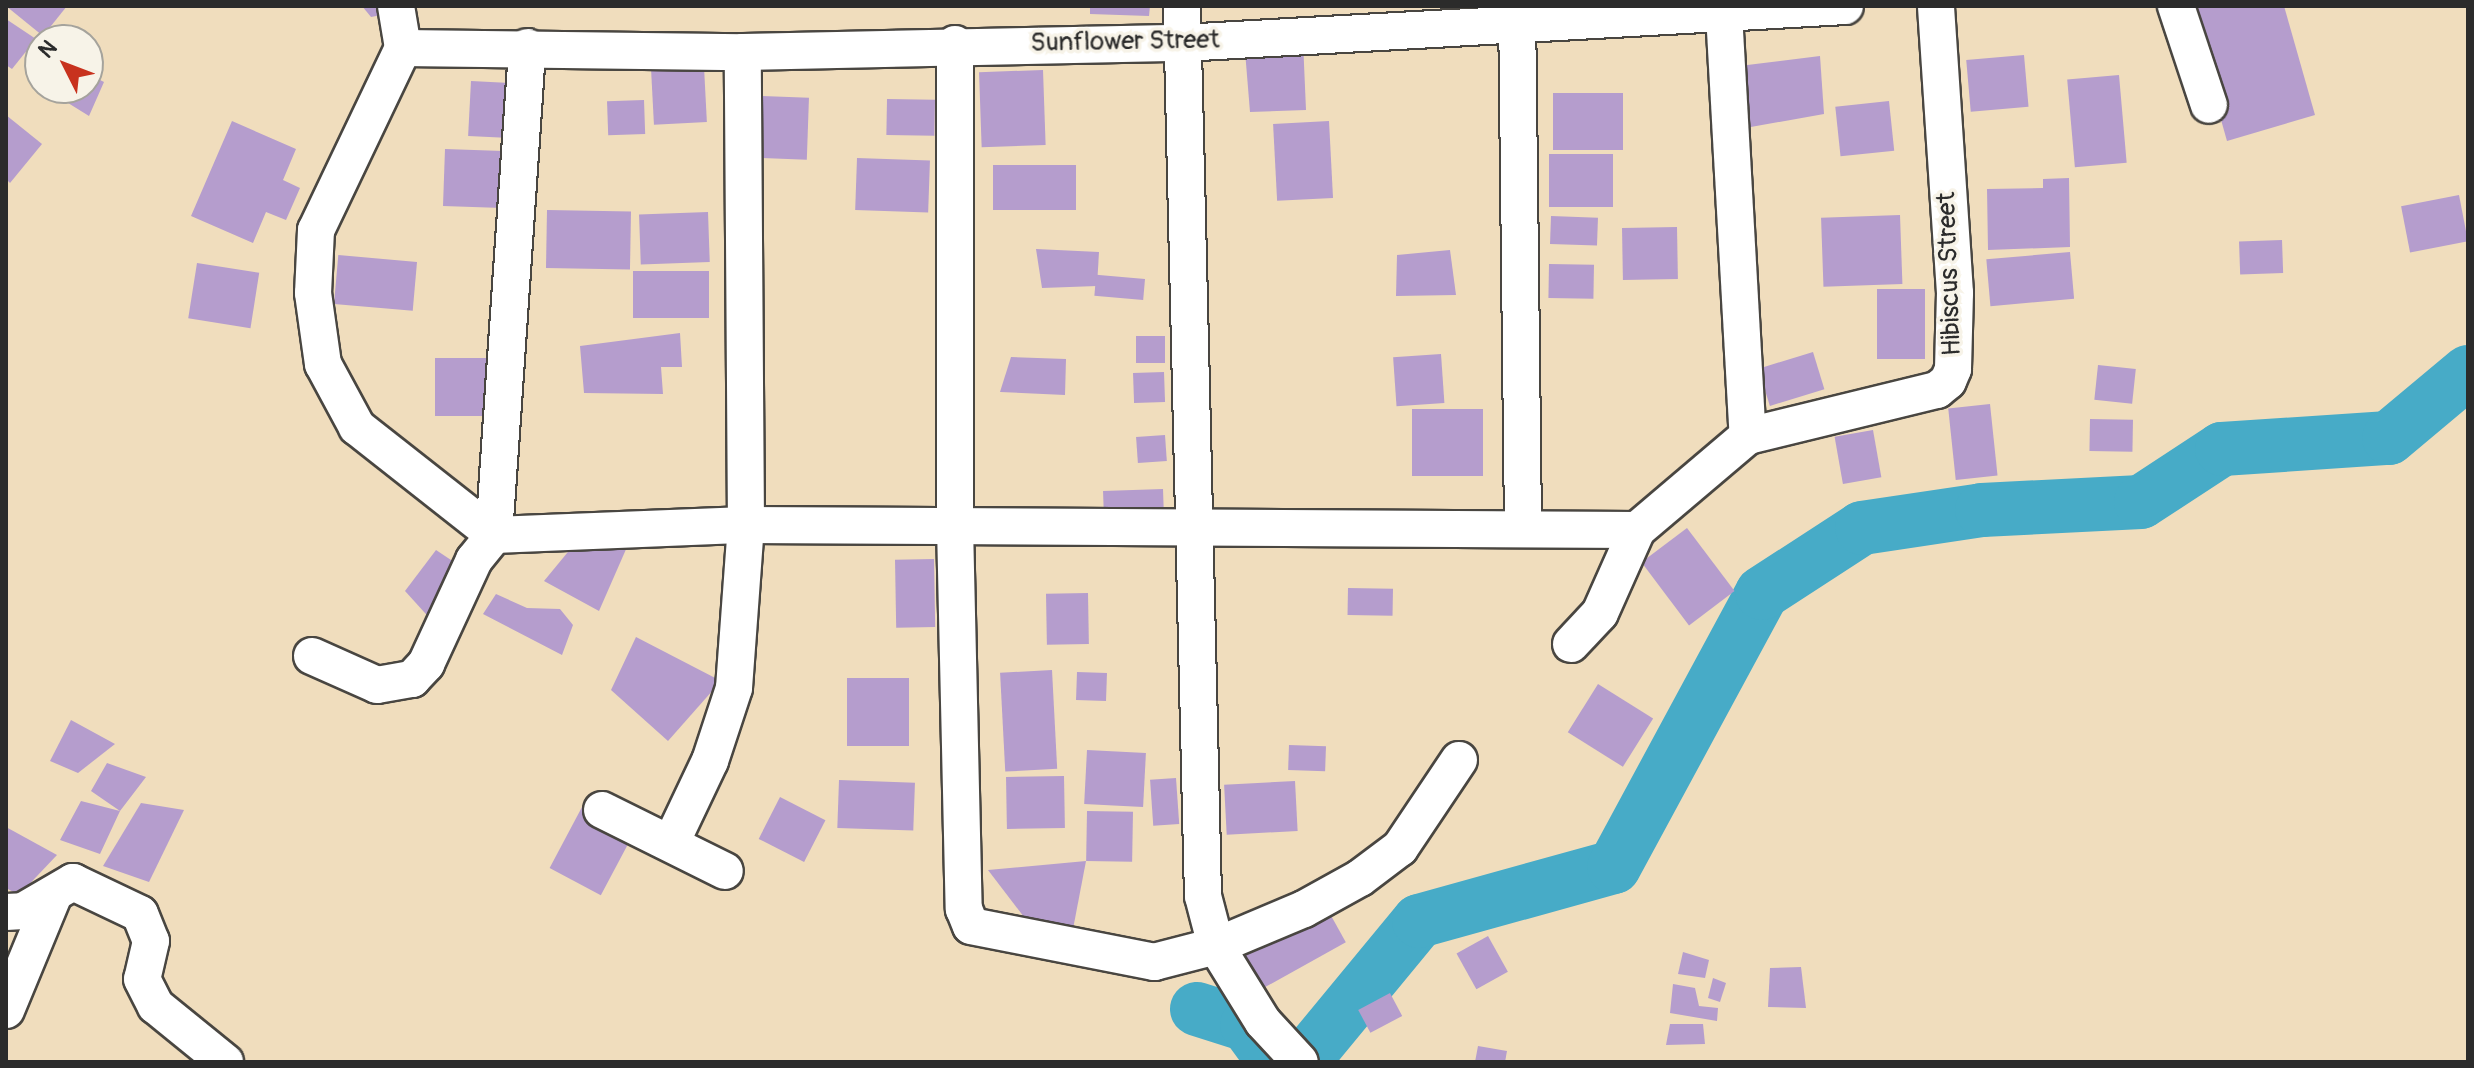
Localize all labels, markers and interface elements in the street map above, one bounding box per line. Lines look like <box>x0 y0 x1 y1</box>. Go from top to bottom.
north arrow <box>24 24 104 104</box>
street label: Sunflower Street <box>1030 25 1220 59</box>
text: N <box>32 34 63 64</box>
street label: Hibiscus Street <box>1932 191 1968 357</box>

